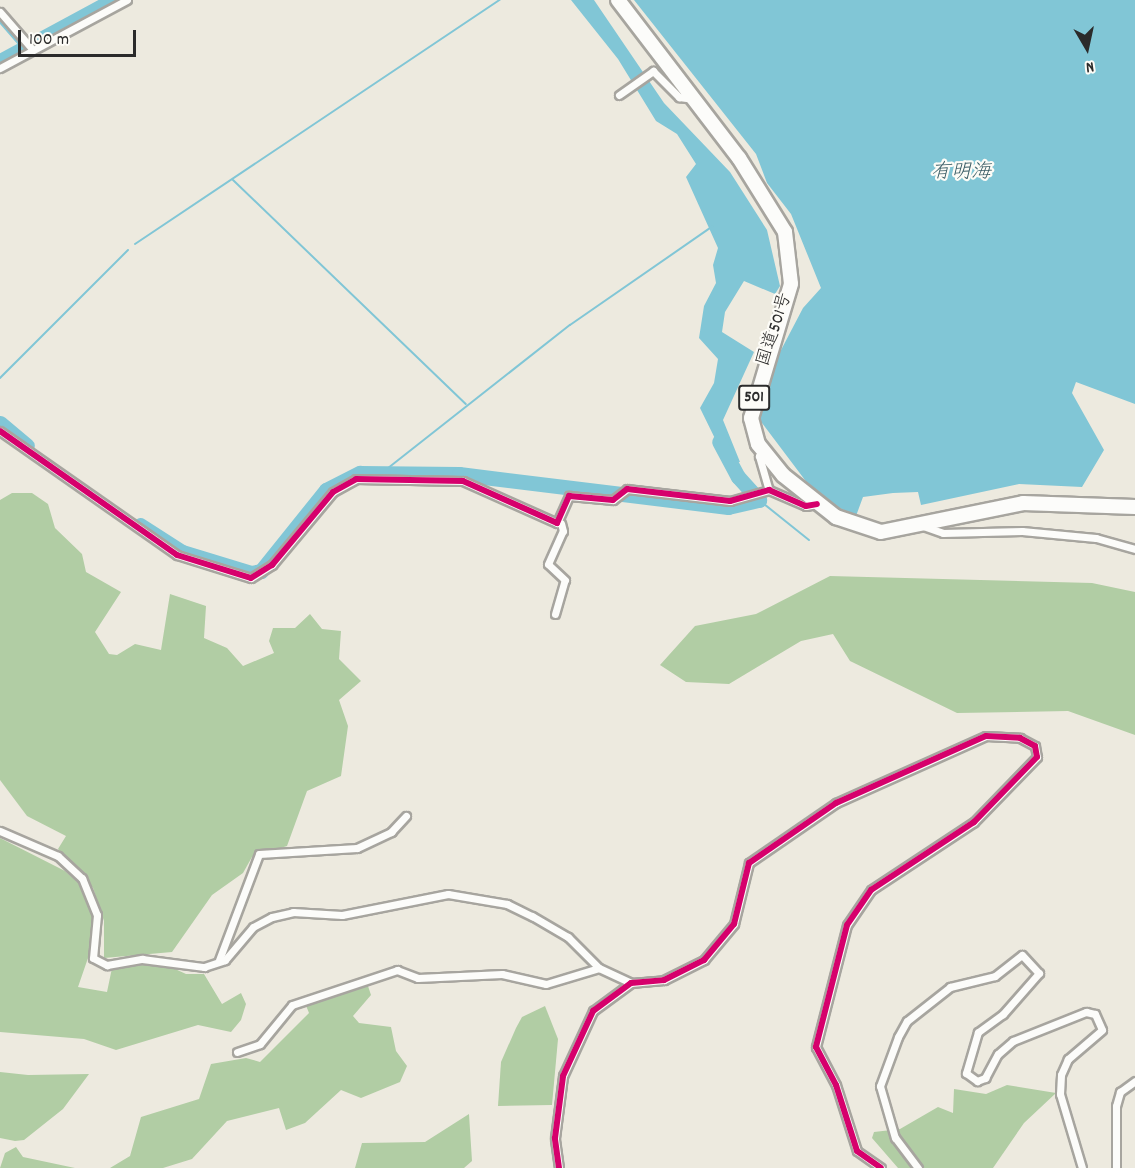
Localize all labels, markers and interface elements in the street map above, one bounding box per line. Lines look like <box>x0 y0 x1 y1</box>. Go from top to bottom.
scale bar <box>21 18 140 56</box>
north arrow <box>1057 18 1117 78</box>
text: 100 m <box>29 28 69 53</box>
text: N <box>1084 54 1096 78</box>
water label: 有明海 <box>931 161 991 185</box>
street label: 国道501号 <box>754 290 798 370</box>
road number: 501 <box>738 385 771 411</box>

